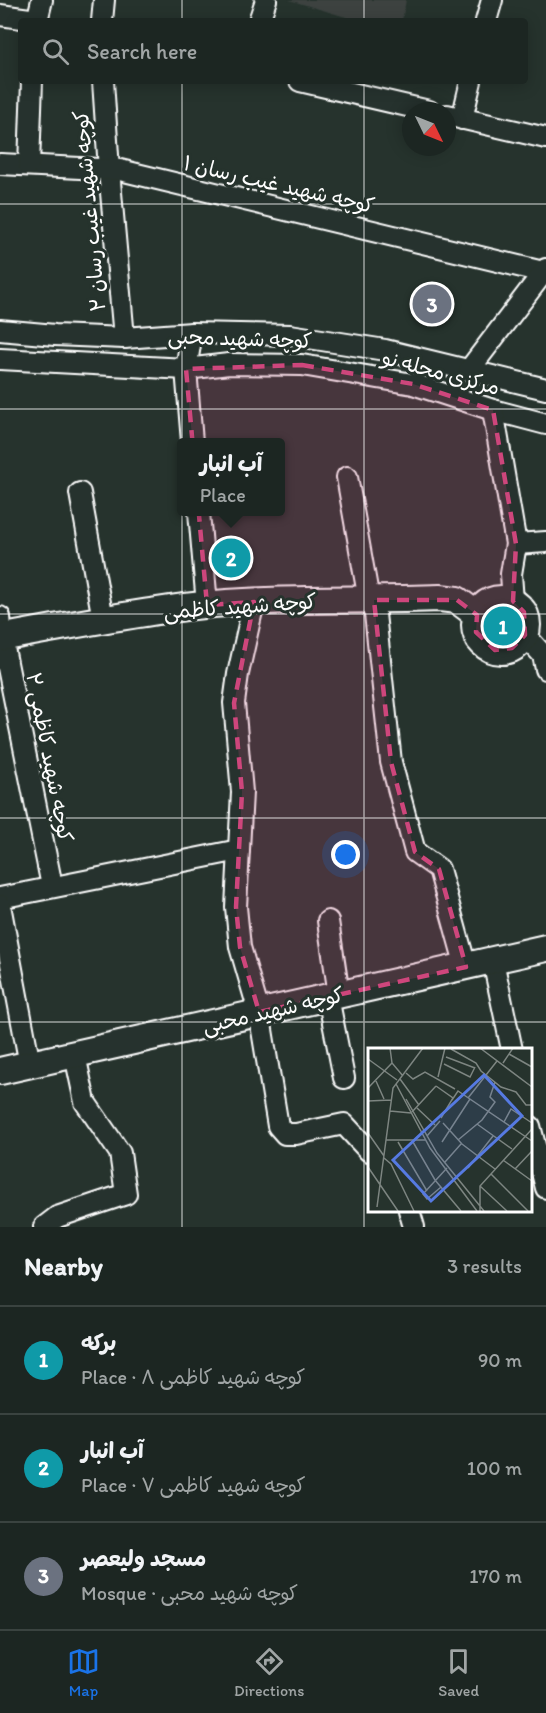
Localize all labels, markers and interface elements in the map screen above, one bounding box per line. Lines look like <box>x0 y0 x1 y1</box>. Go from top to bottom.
search box <box>18 18 528 84</box>
icon: search <box>39 35 72 68</box>
text: Search here <box>87 38 197 65</box>
north arrow <box>402 102 456 156</box>
street label: کوچه شهید غیب رسان ۲ <box>68 109 111 313</box>
street label: کوچه شهید غیب رسان ۱ <box>181 150 377 219</box>
pin: 3 <box>412 282 452 326</box>
street label: کوچه شهید محبی <box>167 323 313 355</box>
street label: مرکزی محله نو <box>377 344 503 401</box>
popup <box>177 438 285 516</box>
text: آب انبار <box>200 450 262 477</box>
text: Place <box>200 483 246 507</box>
pin: 2 <box>212 536 250 580</box>
street label: کوچه شهید کاظمی <box>163 588 317 626</box>
pin: 1 <box>484 604 522 648</box>
street label: کوچه شهید کاظمی ۲ <box>19 670 79 844</box>
your location <box>331 840 360 869</box>
street label: کوچه شهید محبی <box>200 982 347 1040</box>
inset map <box>368 1048 531 1212</box>
text: Nearby <box>24 1250 103 1282</box>
text: 3 results <box>447 1254 522 1278</box>
text: برکه <box>81 1329 116 1356</box>
text: 1 <box>39 1348 48 1372</box>
text: 90 m <box>478 1348 522 1372</box>
text: Place · کوچه شهید کاظمی ۸ <box>81 1365 305 1389</box>
text: آب انبار <box>81 1437 144 1464</box>
text: 2 <box>38 1456 49 1480</box>
text: 100 m <box>467 1456 522 1480</box>
text: Place · کوچه شهید کاظمی ۷ <box>81 1473 306 1497</box>
text: مسجد ولیعصر <box>81 1545 206 1572</box>
text: 3 <box>38 1564 49 1588</box>
text: 170 m <box>469 1564 522 1588</box>
text: Mosque · کوچه شهید محبی <box>81 1581 298 1605</box>
tab: Map <box>67 1645 100 1700</box>
tab: Directions <box>234 1645 304 1700</box>
tab: Saved <box>438 1645 479 1700</box>

